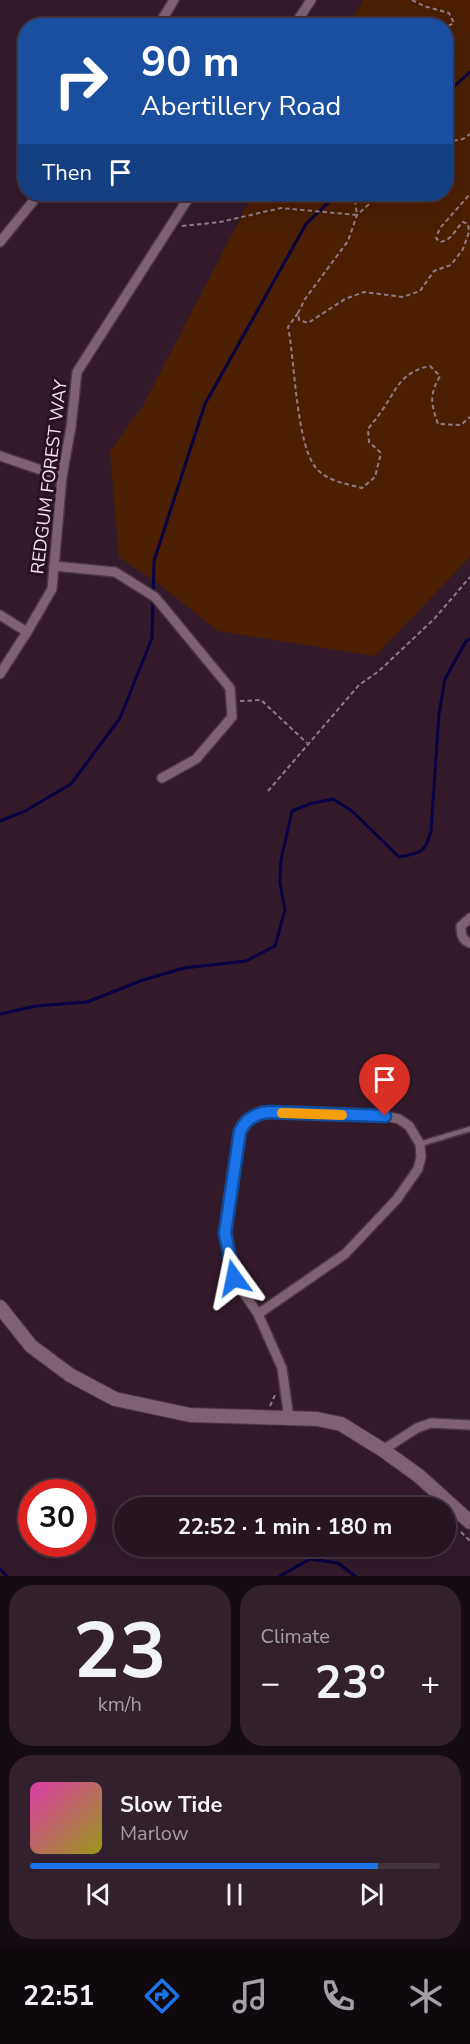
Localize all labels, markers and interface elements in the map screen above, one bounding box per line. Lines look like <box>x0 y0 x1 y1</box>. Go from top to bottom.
text: 90 m <box>141 34 240 91</box>
icon: right <box>42 42 120 120</box>
text: Abertillery Road <box>141 88 341 125</box>
icon: arrive <box>104 156 137 189</box>
text: Then <box>42 158 92 188</box>
street label: REDGUM FOREST WAY <box>25 378 73 576</box>
pin <box>359 1054 410 1116</box>
icon: arrive <box>368 1063 401 1096</box>
position arrow <box>202 1246 266 1310</box>
speed limit sign: 30 <box>18 1479 96 1557</box>
text: 22:52 · 1 min · 180 m <box>178 1512 392 1542</box>
text: 23 <box>73 1598 167 1705</box>
text: Climate <box>261 1623 330 1650</box>
text: 23° <box>315 1653 386 1714</box>
text: − <box>261 1661 280 1706</box>
text: + <box>420 1661 440 1706</box>
text: km/h <box>98 1691 142 1718</box>
text: Slow Tide <box>120 1790 222 1820</box>
text: Marlow <box>120 1820 188 1847</box>
icon: previous <box>82 1878 115 1911</box>
icon: pause <box>218 1878 251 1911</box>
icon: next <box>355 1878 388 1911</box>
icon: directions <box>141 1975 183 2017</box>
icon: music <box>229 1975 271 2017</box>
icon: phone <box>317 1975 359 2017</box>
icon: climate <box>405 1975 447 2017</box>
text: 22:51 <box>23 1978 95 2015</box>

